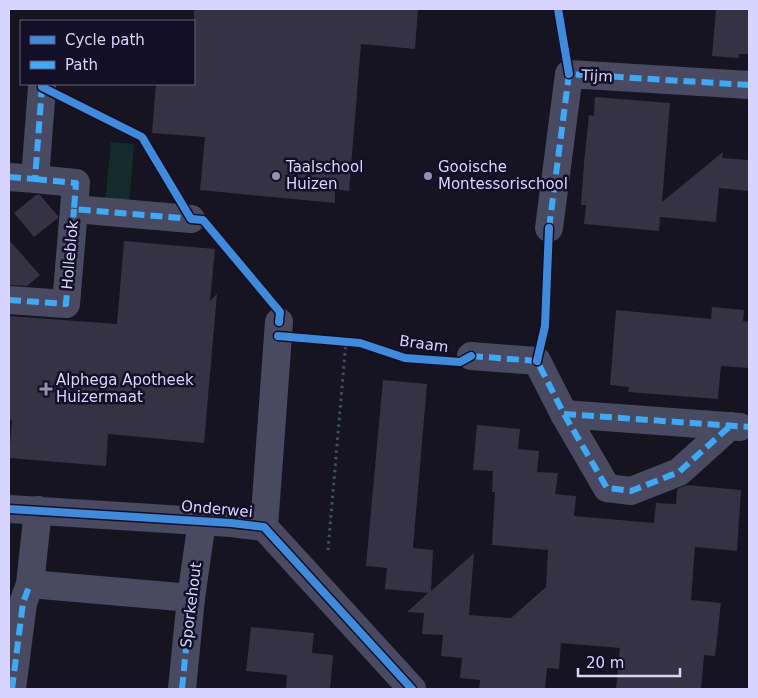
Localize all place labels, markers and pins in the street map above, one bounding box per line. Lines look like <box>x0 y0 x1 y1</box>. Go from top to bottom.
place label: Taalschool Huizen <box>285 158 363 193</box>
place label: Gooische Montessorischool <box>438 158 568 193</box>
marker: Taalschool Huizen <box>270 170 282 182</box>
marker: Gooische Montessorischool <box>422 170 434 182</box>
place label: Alphega Apotheek Huizermaat <box>56 371 194 406</box>
marker: Alphega Apotheek Huizermaat <box>40 383 52 395</box>

